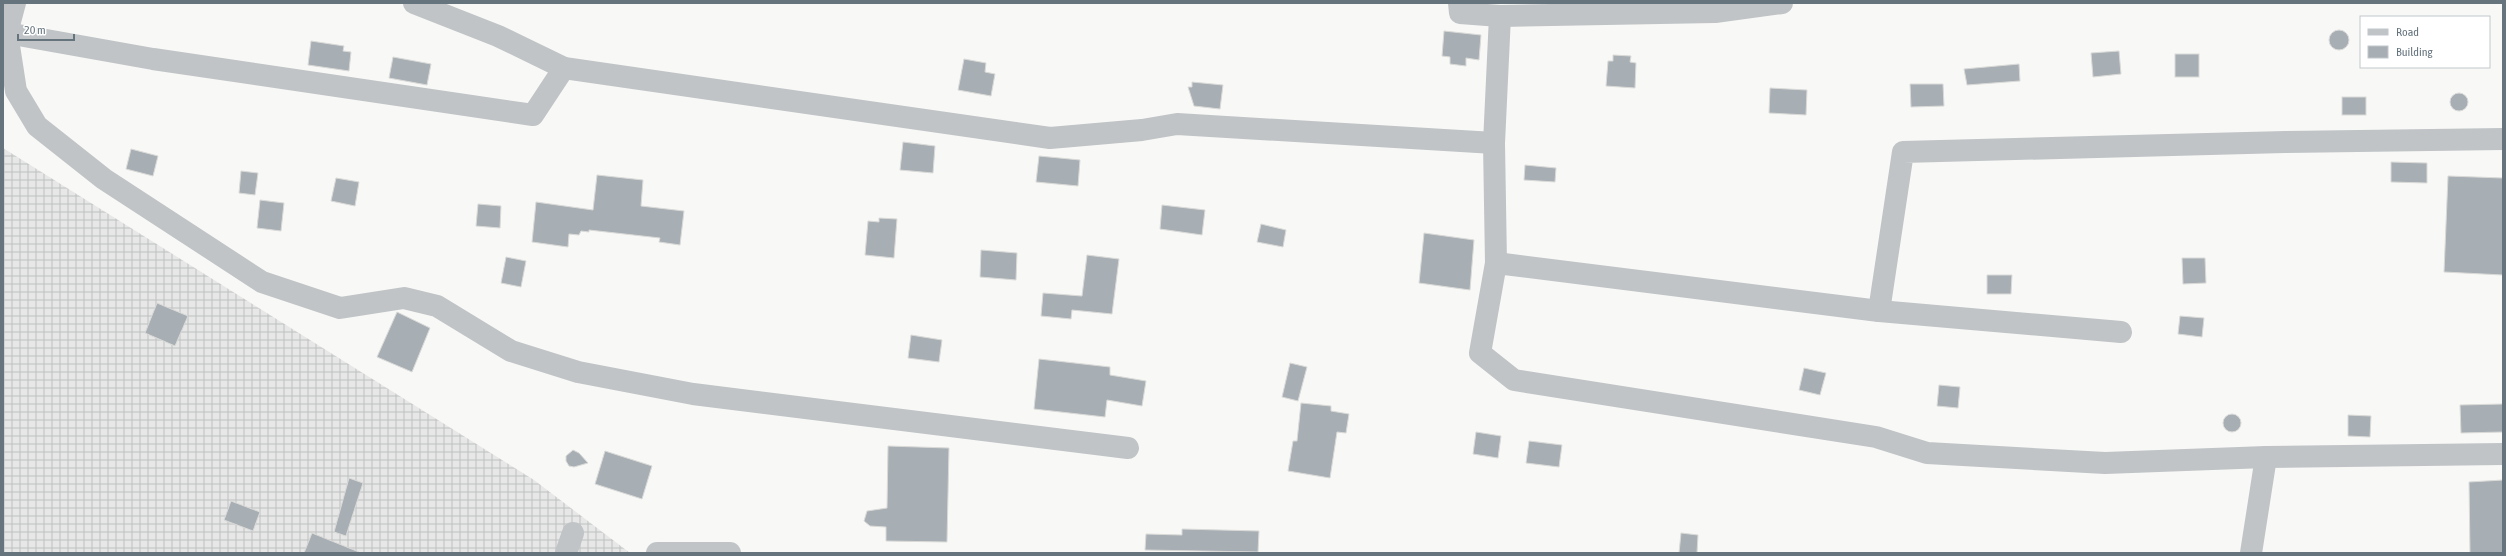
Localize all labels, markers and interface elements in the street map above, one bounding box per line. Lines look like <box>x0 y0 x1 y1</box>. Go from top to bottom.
scale bar <box>18 16 74 42</box>
legend <box>2360 16 2490 68</box>
text: 20 m <box>24 23 46 37</box>
text: Road <box>2396 25 2419 39</box>
text: Building <box>2396 45 2434 59</box>

